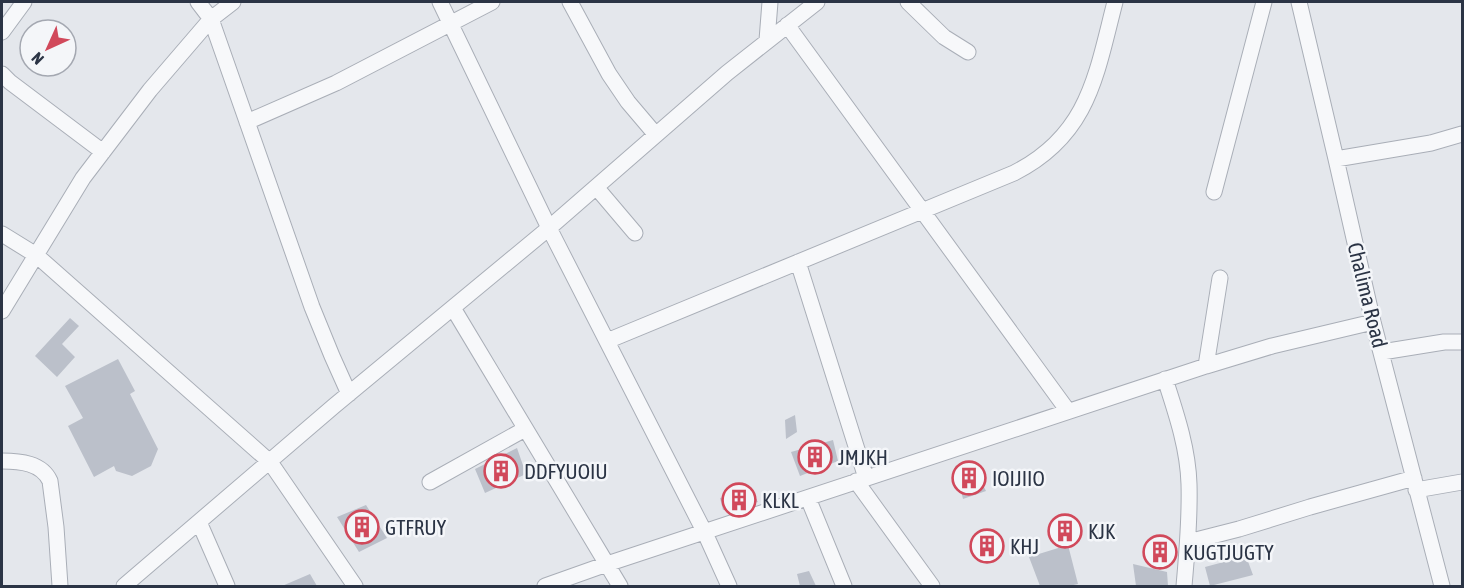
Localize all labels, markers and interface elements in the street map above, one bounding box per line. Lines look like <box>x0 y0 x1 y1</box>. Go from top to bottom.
north arrow <box>18 18 78 78</box>
text: N <box>28 49 47 68</box>
street label: Chalima Road <box>1343 240 1393 350</box>
building icon: JMJKH <box>797 439 833 475</box>
place label: JMJKH <box>838 445 888 469</box>
building icon: DDFYUOIU <box>483 453 519 489</box>
place label: DDFYUOIU <box>524 459 608 483</box>
building icon: IOIJIIO <box>951 460 987 496</box>
place label: IOIJIIO <box>992 466 1045 490</box>
building icon: KLKL <box>721 482 757 518</box>
place label: KLKL <box>762 488 799 512</box>
building icon: GTFRUY <box>344 509 380 545</box>
building icon: KJK <box>1047 513 1083 549</box>
place label: GTFRUY <box>385 515 447 539</box>
place label: KJK <box>1088 519 1116 543</box>
building icon: KHJ <box>969 528 1005 564</box>
place label: KHJ <box>1010 534 1039 558</box>
building icon: KUGTJUGTY <box>1142 534 1178 570</box>
place label: KUGTJUGTY <box>1183 540 1274 564</box>

